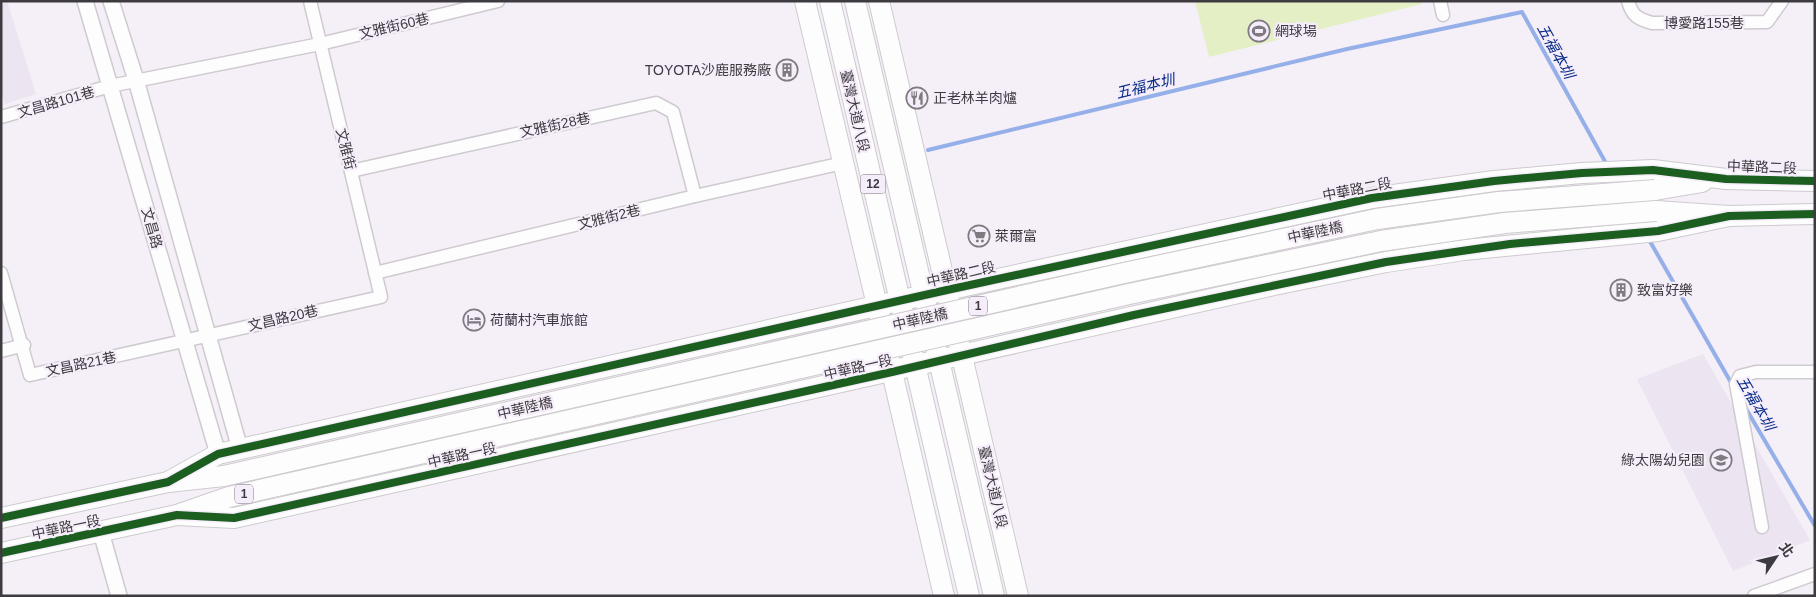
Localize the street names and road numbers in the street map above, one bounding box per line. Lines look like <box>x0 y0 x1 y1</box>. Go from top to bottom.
street label: 文雅街60巷 <box>357 10 431 42</box>
street label: 博愛路155巷 <box>1664 15 1744 31</box>
street label: 臺灣大道八段 <box>838 68 872 154</box>
street label: 文昌路101巷 <box>16 83 96 121</box>
street label: 文雅街28巷 <box>518 110 592 140</box>
street label: 文雅街 <box>333 127 359 171</box>
street label: 中華路二段 <box>1727 158 1797 176</box>
road number: 12 <box>860 174 886 193</box>
street label: 中華路二段 <box>1321 174 1393 204</box>
street label: 文雅街2巷 <box>576 202 642 232</box>
street label: 文昌路 <box>139 206 165 250</box>
street label: 中華陸橋 <box>1286 218 1344 246</box>
street label: 中華路二段 <box>925 258 997 290</box>
road number: 1 <box>969 296 987 316</box>
street label: 文昌路20巷 <box>246 302 320 334</box>
street label: 中華陸橋 <box>891 305 949 333</box>
street label: 文昌路21巷 <box>44 349 118 379</box>
street label: 中華路一段 <box>822 351 894 383</box>
street label: 中華陸橋 <box>496 394 554 422</box>
street label: 中華路一段 <box>426 439 498 471</box>
street label: 臺灣大道八段 <box>976 444 1010 530</box>
road number: 1 <box>235 484 253 504</box>
street label: 中華路一段 <box>30 512 102 542</box>

